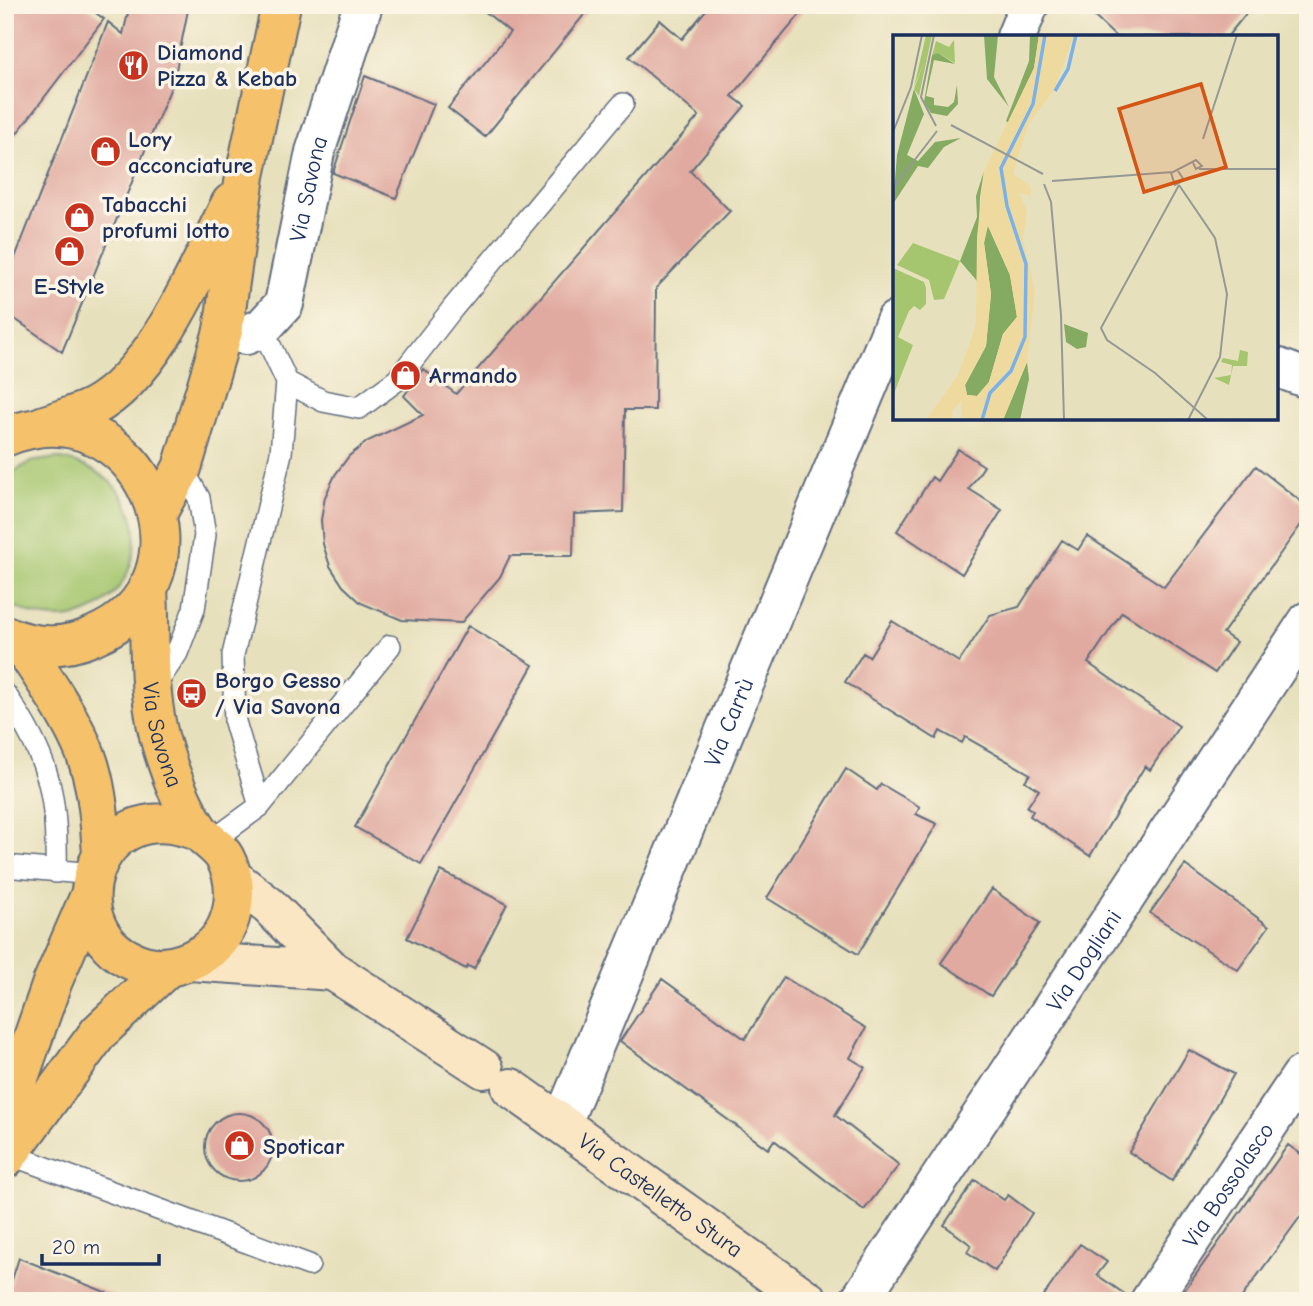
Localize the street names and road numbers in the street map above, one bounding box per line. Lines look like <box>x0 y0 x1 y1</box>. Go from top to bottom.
street label: Via Savona <box>284 132 333 244</box>
street label: Via Carrù <box>699 674 759 771</box>
street label: Via Savona <box>137 681 188 791</box>
street label: Via Dogliani <box>1041 905 1127 1017</box>
street label: Via Bossolasco <box>1177 1118 1280 1252</box>
street label: Via Castelletto Stura <box>573 1128 748 1263</box>

